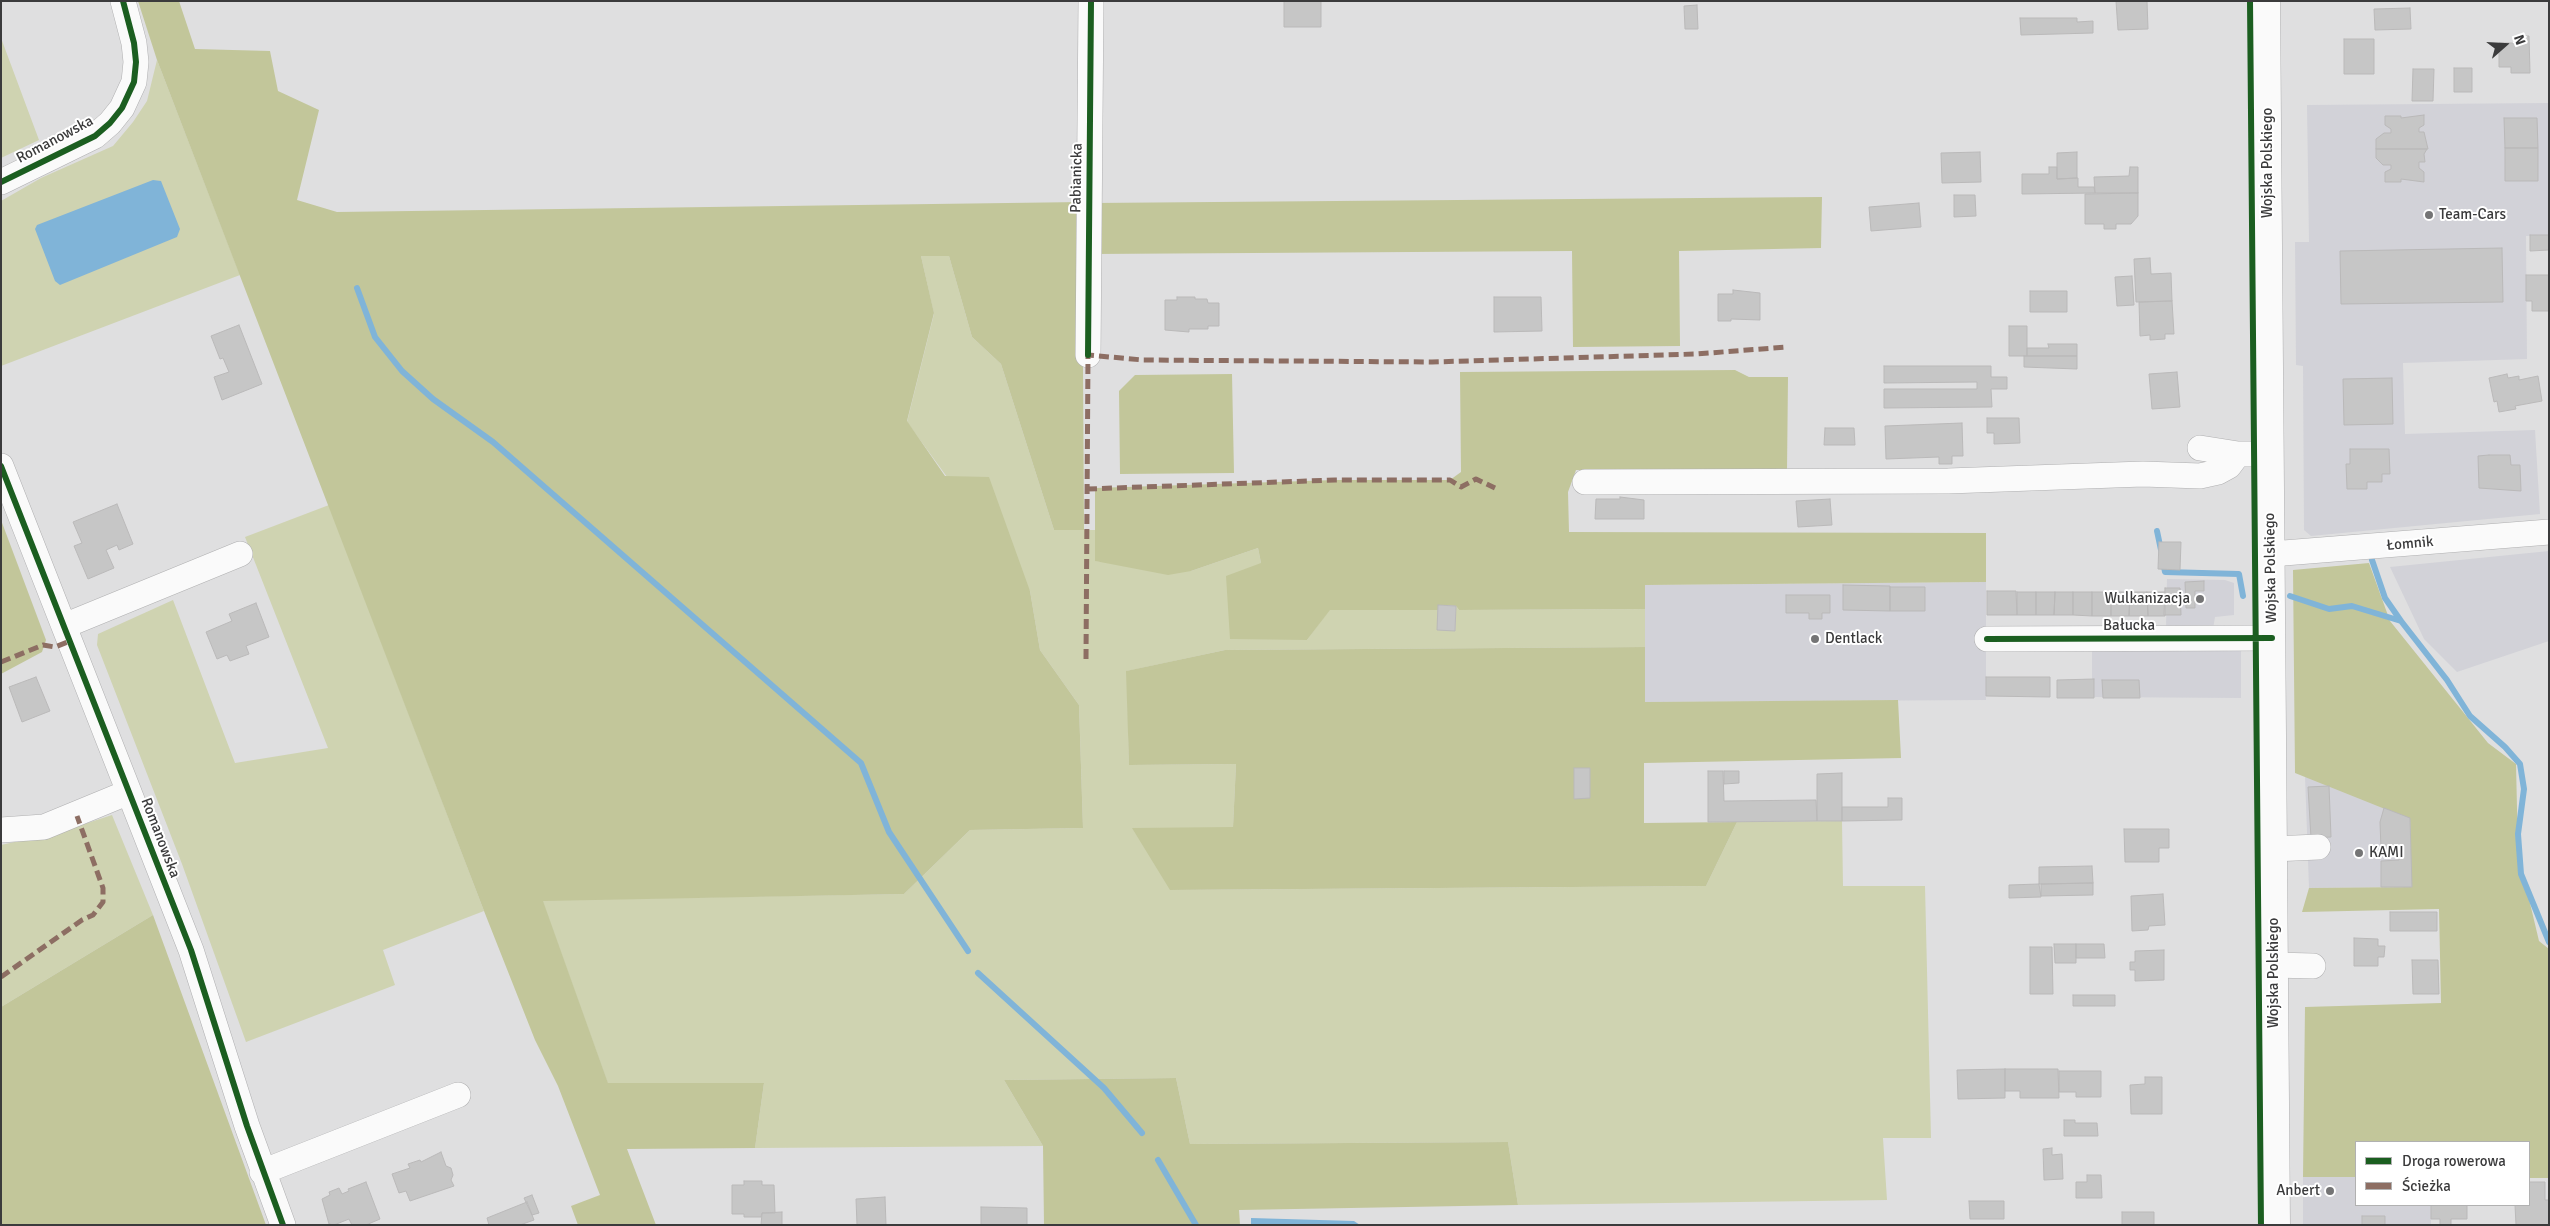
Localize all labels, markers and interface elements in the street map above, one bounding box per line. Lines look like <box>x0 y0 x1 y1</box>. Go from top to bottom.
north arrow <box>2480 20 2530 70</box>
text: N <box>2510 33 2529 47</box>
street label: Wojska Polskiego <box>2259 108 2277 218</box>
street label: Romanowska <box>13 112 97 168</box>
street label: Pabianicka <box>1067 143 1087 213</box>
place label: Team-Cars <box>2439 206 2506 224</box>
marker: Team-Cars <box>2423 209 2435 221</box>
street label: Wojska Polskiego <box>2261 512 2281 624</box>
street label: Łomnik <box>2386 533 2434 555</box>
place label: Wulkanizacja <box>2105 590 2190 608</box>
marker: Wulkanizacja <box>2194 593 2206 605</box>
street label: Bałucka <box>2103 617 2155 635</box>
place label: Dentlack <box>1825 630 1882 648</box>
marker: Dentlack <box>1809 633 1821 645</box>
street label: Romanowska <box>136 795 184 881</box>
place label: KAMI <box>2369 844 2404 862</box>
marker: KAMI <box>2353 847 2365 859</box>
street label: Wojska Polskiego <box>2265 918 2283 1028</box>
legend <box>2355 1141 2530 1206</box>
text: Droga rowerowa <box>2402 1152 2506 1170</box>
text: Ścieżka <box>2402 1177 2451 1195</box>
place label: Anbert <box>2276 1182 2320 1200</box>
marker: Anbert <box>2324 1185 2336 1197</box>

